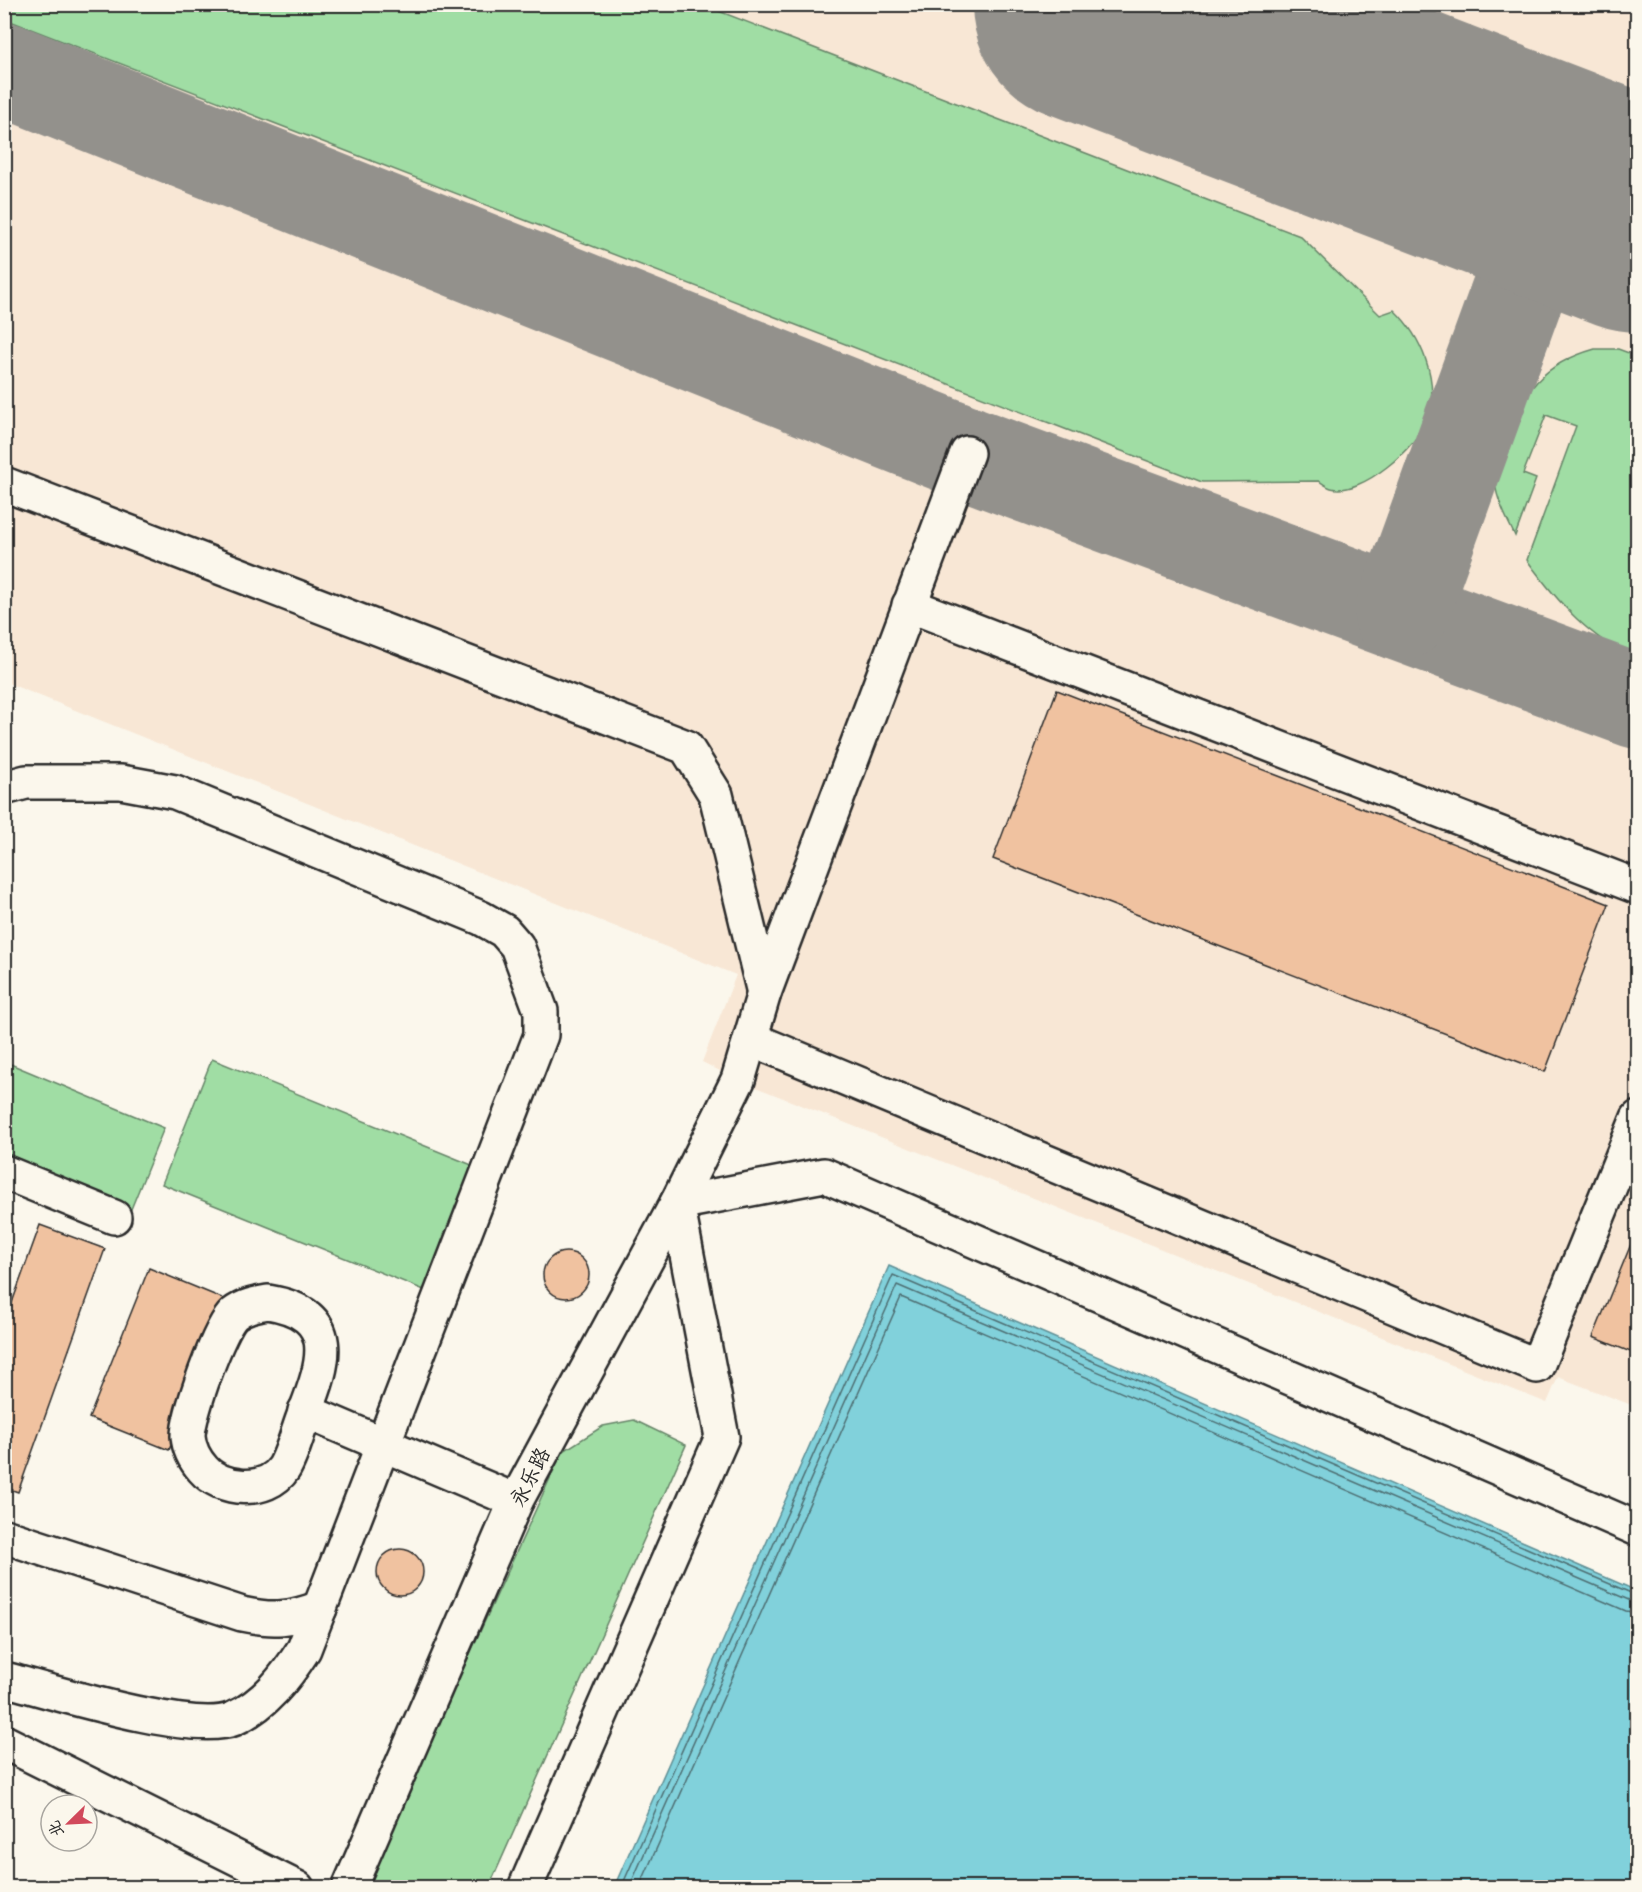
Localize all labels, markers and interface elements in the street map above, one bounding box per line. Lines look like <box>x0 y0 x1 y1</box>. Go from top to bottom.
street label: 永乐路 <box>502 1442 557 1511</box>
north arrow <box>39 1793 99 1853</box>
text: 北 <box>42 1817 69 1841</box>

